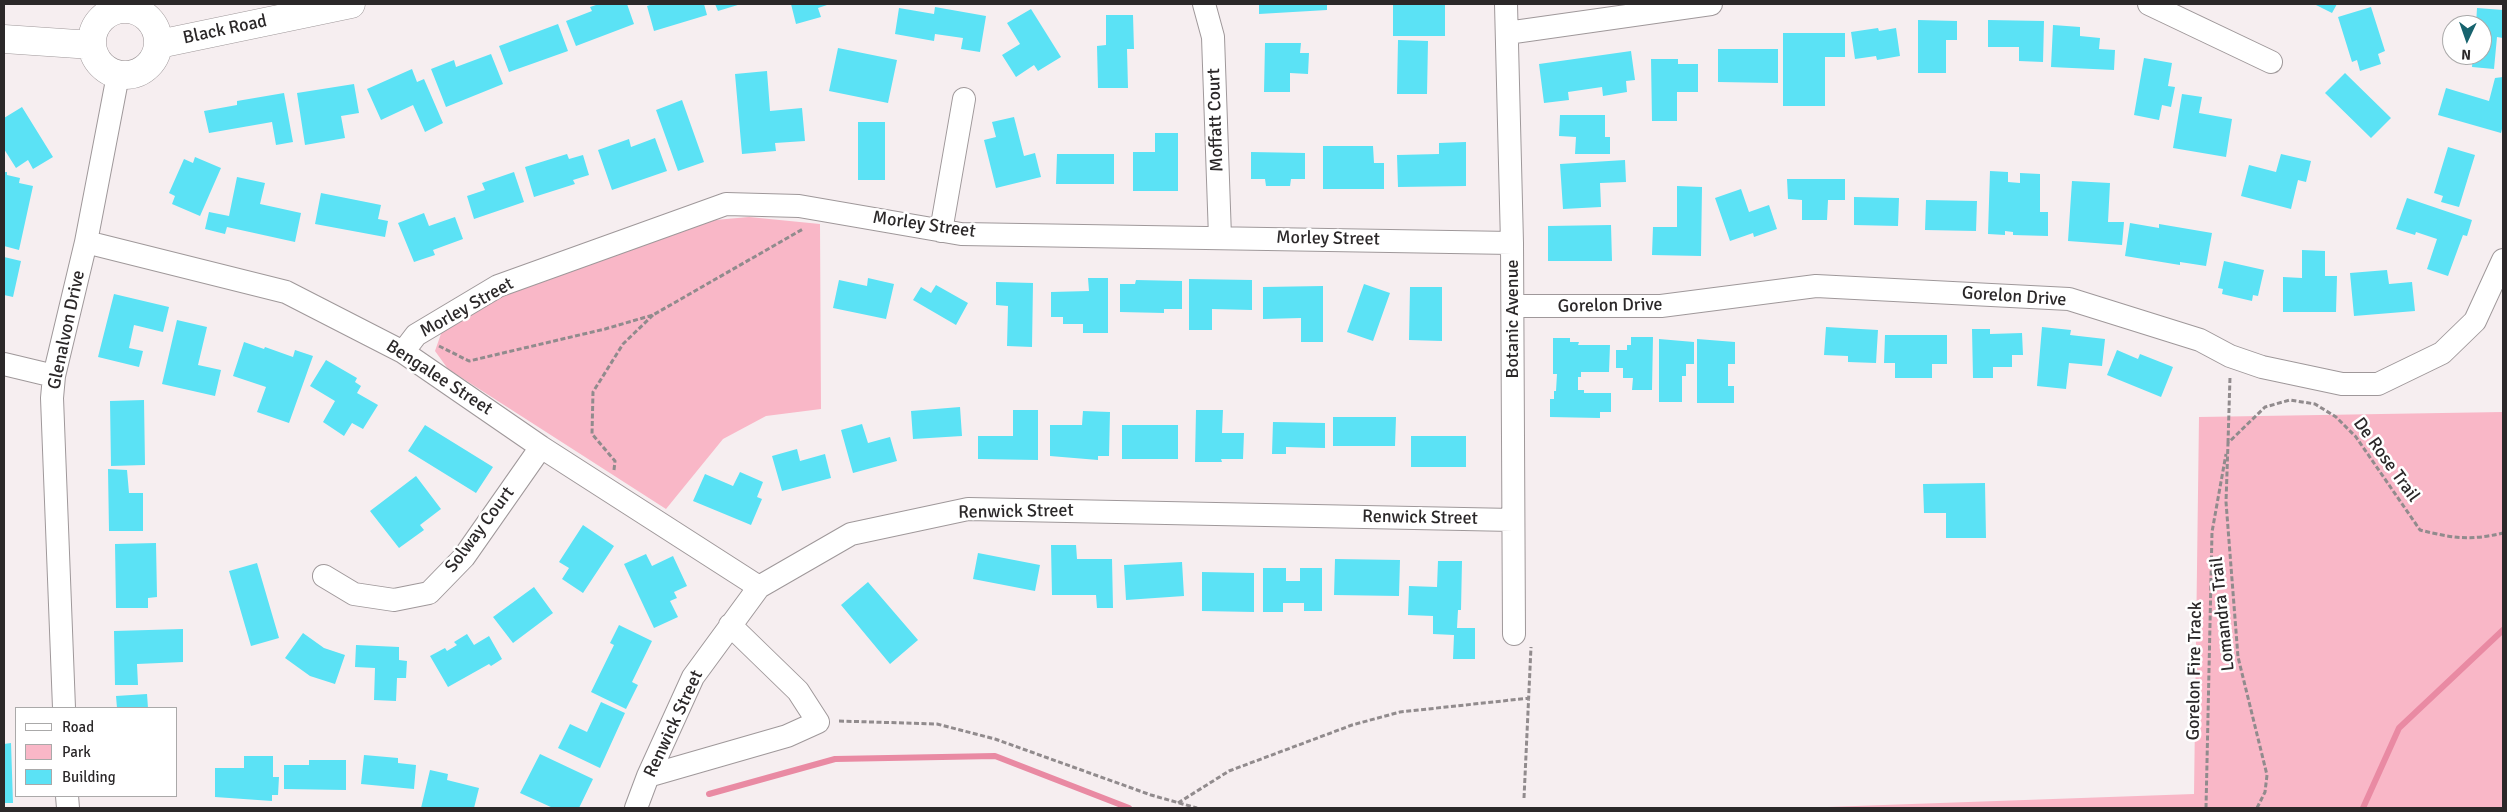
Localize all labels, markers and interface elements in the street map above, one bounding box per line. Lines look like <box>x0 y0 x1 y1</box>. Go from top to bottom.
street label: Black Road <box>181 11 269 49</box>
north arrow <box>2442 15 2492 65</box>
text: N <box>2461 46 2472 63</box>
street label: Moffatt Court <box>1203 68 1229 172</box>
street label: Morley Street <box>871 207 977 243</box>
street label: Morley Street <box>1276 227 1380 251</box>
street label: Botanic Avenue <box>1502 260 1524 378</box>
street label: Glenalvon Drive <box>44 269 90 391</box>
street label: Morley Street <box>416 273 518 343</box>
street label: Gorelon Drive <box>1961 283 2067 311</box>
street label: Gorelon Drive <box>1557 294 1663 318</box>
street label: Bengalee Street <box>382 336 496 420</box>
street label: De Rose Trail <box>2348 414 2424 506</box>
street label: Solway Court <box>441 483 519 577</box>
street label: Renwick Street <box>958 500 1074 524</box>
street label: Renwick Street <box>1362 506 1478 530</box>
street label: Lomandra Trail <box>2206 556 2240 672</box>
street label: Gorelon Fire Track <box>2183 601 2207 741</box>
street label: Renwick Street <box>640 667 708 781</box>
legend <box>15 707 178 797</box>
text: Road <box>62 718 94 736</box>
text: Park <box>62 743 91 761</box>
text: Building <box>62 768 116 786</box>

